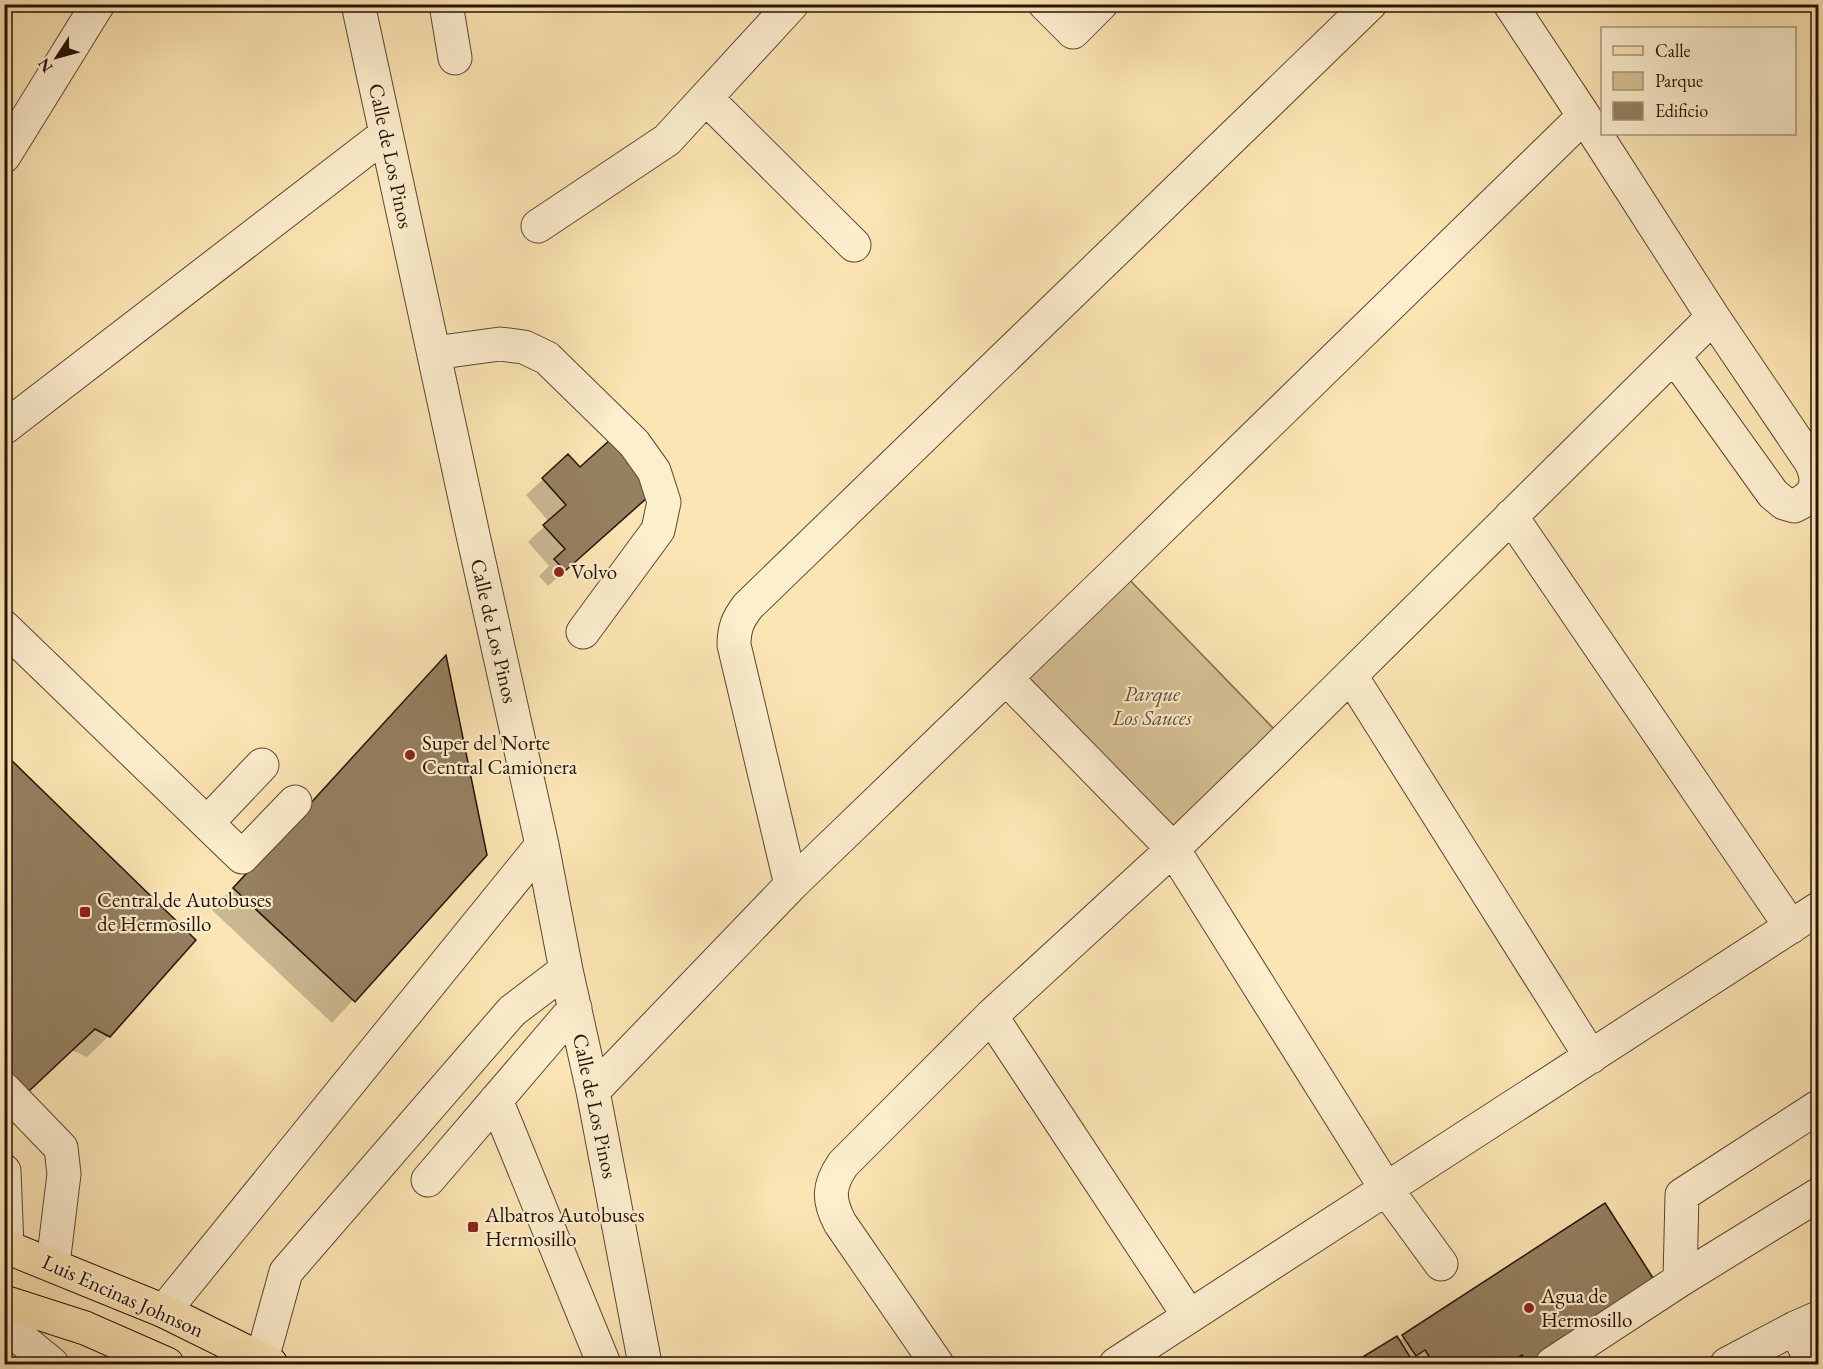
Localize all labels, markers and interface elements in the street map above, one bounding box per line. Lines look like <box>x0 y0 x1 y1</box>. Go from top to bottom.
north arrow <box>27 27 87 87</box>
legend <box>1601 27 1796 135</box>
text: Calle <box>1655 39 1691 62</box>
text: N <box>33 54 58 77</box>
text: Parque <box>1655 69 1703 92</box>
street label: Calle de Los Pinos <box>363 81 420 231</box>
text: Edificio <box>1655 99 1708 122</box>
street label: Calle de Los Pinos <box>465 556 524 706</box>
place label: Volvo <box>571 558 617 585</box>
marker: Volvo <box>552 565 566 579</box>
park label: Parque Los Sauces <box>1111 680 1192 731</box>
place label: Super del Norte Central Camionera <box>422 729 578 780</box>
marker: Super del Norte Central Camionera <box>403 748 417 762</box>
place label: Central de Autobuses de Hermosillo <box>97 886 272 937</box>
marker: Central de Autobuses de Hermosillo <box>78 905 92 919</box>
street label: Calle de Los Pinos <box>567 1031 624 1181</box>
place label: Albatros Autobuses Hermosillo <box>484 1201 645 1252</box>
marker: Albatros Autobuses Hermosillo <box>466 1220 480 1234</box>
street label: Luis Encinas Johnson <box>38 1248 208 1343</box>
place label: Agua de Hermosillo <box>1540 1282 1632 1333</box>
marker: Agua de Hermosillo <box>1522 1301 1536 1315</box>

